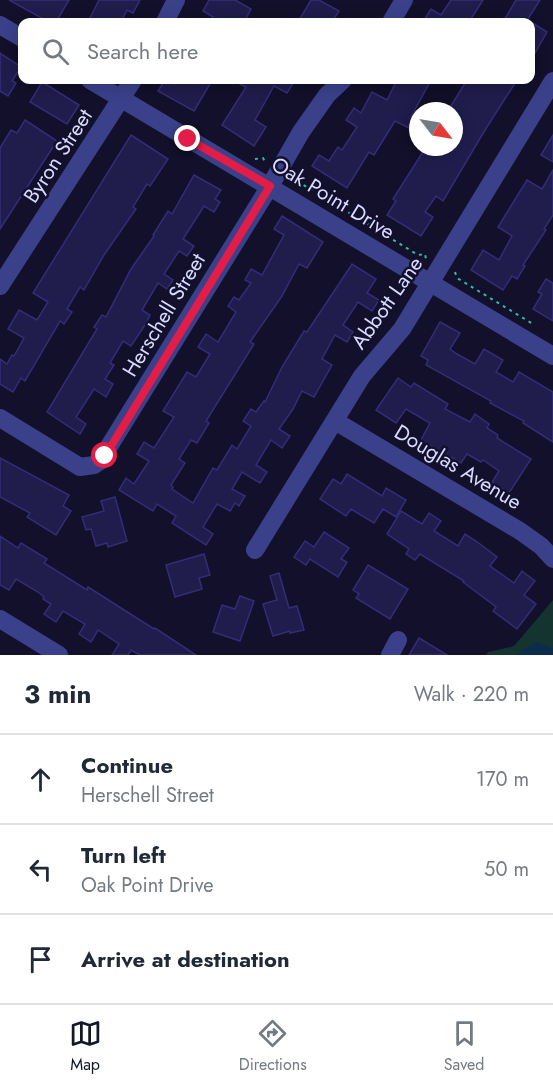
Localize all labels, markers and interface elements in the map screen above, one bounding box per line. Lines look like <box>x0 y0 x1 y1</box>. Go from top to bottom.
search box <box>18 18 535 84</box>
icon: search <box>39 35 72 68</box>
text: Search here <box>87 35 198 67</box>
north arrow <box>409 102 463 156</box>
street label: Byron Street <box>16 103 100 209</box>
route end <box>174 125 200 151</box>
street label: Oak Point Drive <box>266 149 400 247</box>
street label: Herschell Street <box>115 248 213 382</box>
street label: Abbott Lane <box>344 250 430 355</box>
street label: Douglas Avenue <box>389 417 528 517</box>
route start <box>91 442 117 468</box>
text: 3 min <box>24 675 91 713</box>
text: Walk · 220 m <box>414 680 529 709</box>
text: Continue <box>81 749 173 781</box>
icon: ahead <box>24 763 57 796</box>
text: 170 m <box>476 765 529 794</box>
text: Herschell Street <box>81 781 214 810</box>
text: Turn left <box>81 839 166 871</box>
icon: left <box>24 853 57 886</box>
text: 50 m <box>484 855 529 884</box>
text: Oak Point Drive <box>81 871 213 900</box>
icon: arrive <box>24 943 57 976</box>
text: Arrive at destination <box>81 943 290 975</box>
tab: Map <box>69 1017 102 1076</box>
tab: Directions <box>239 1017 307 1076</box>
tab: Saved <box>444 1017 484 1076</box>

